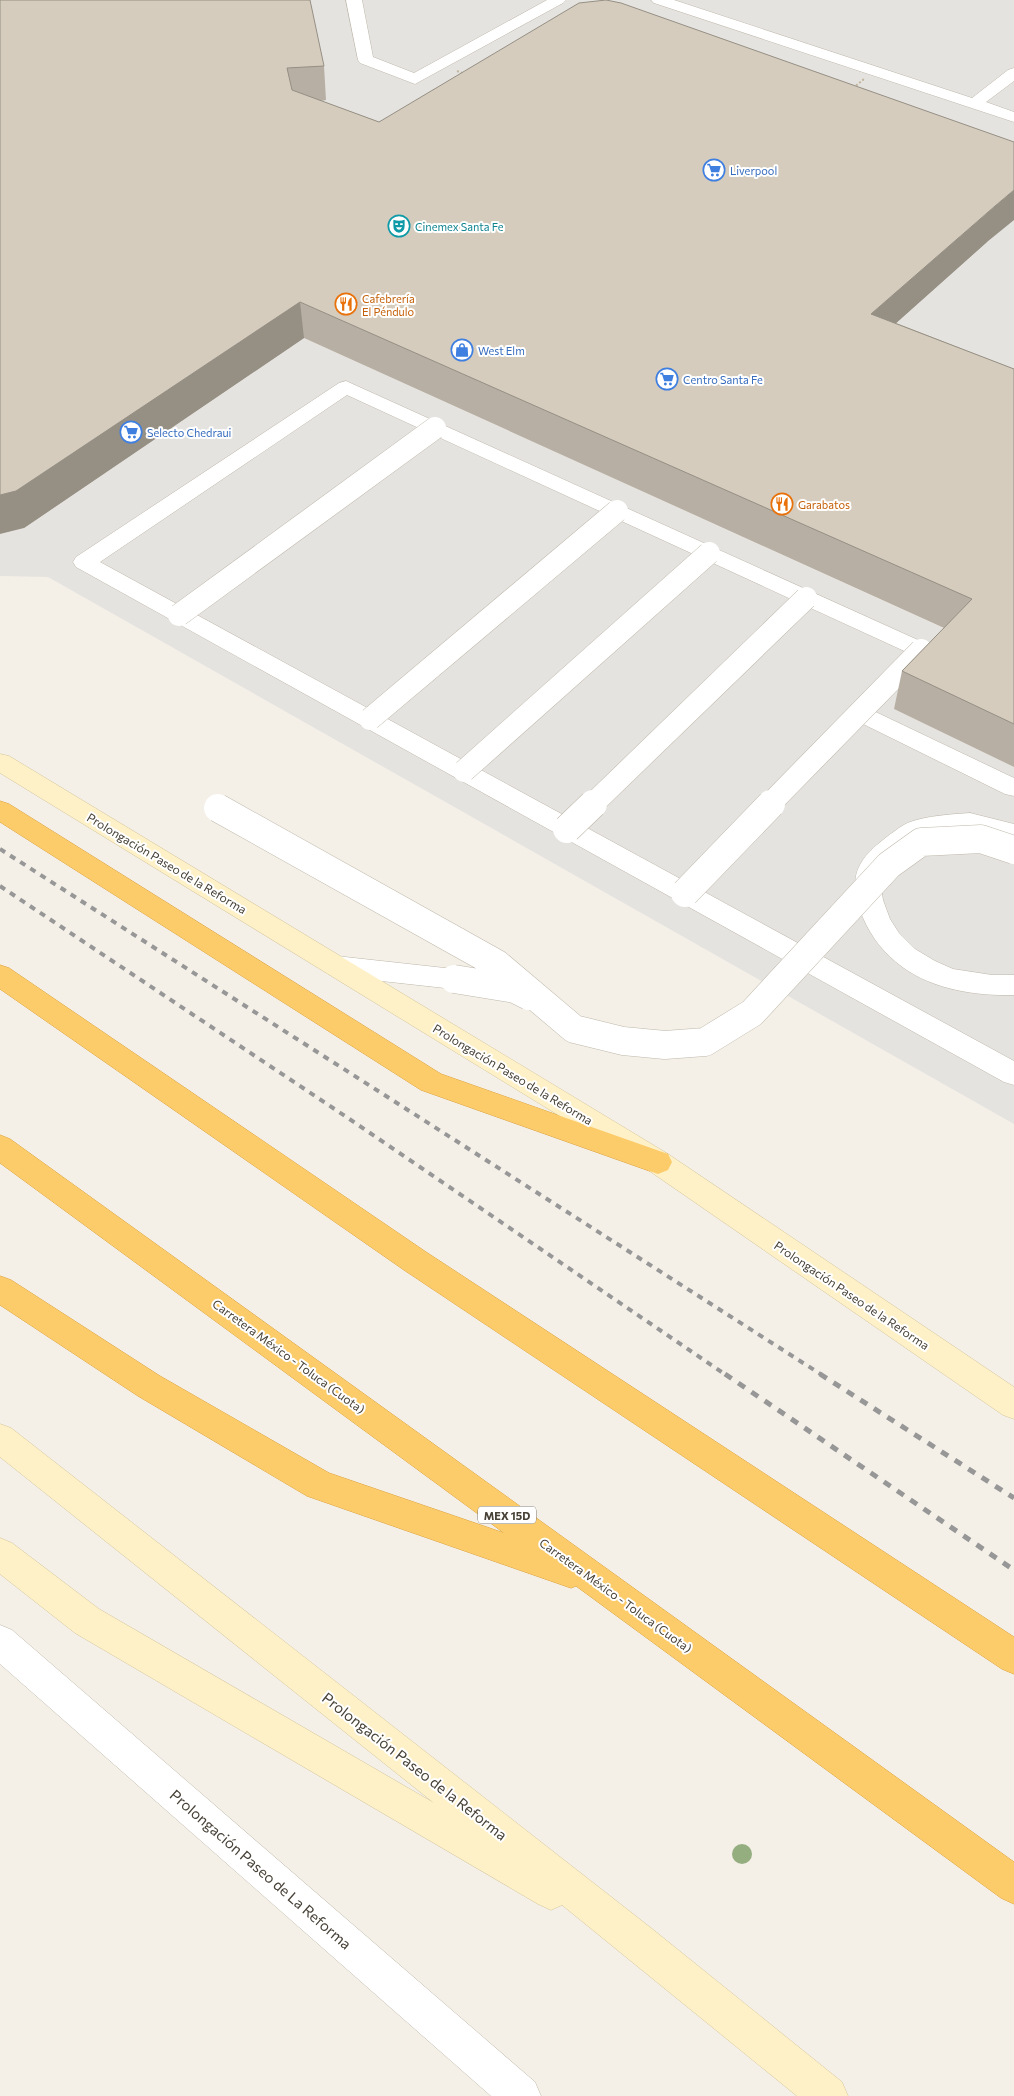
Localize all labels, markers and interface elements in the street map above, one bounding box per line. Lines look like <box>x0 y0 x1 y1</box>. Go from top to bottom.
supermarket icon: Liverpool <box>702 158 726 182</box>
place label: Liverpool <box>730 164 777 177</box>
theatre icon: Cinemex Santa Fe <box>387 214 411 238</box>
place label: Cinemex Santa Fe <box>415 220 504 233</box>
restaurant icon: Cafebrería El Péndulo <box>334 292 358 316</box>
place label: Cafebrería El Péndulo <box>362 292 415 318</box>
shop icon: West Elm <box>450 338 474 362</box>
place label: West Elm <box>478 344 525 357</box>
supermarket icon: Centro Santa Fe <box>655 367 679 391</box>
place label: Centro Santa Fe <box>683 373 763 386</box>
supermarket icon: Selecto Chedraui <box>119 420 143 444</box>
place label: Selecto Chedraui <box>147 426 232 439</box>
restaurant icon: Garabatos <box>770 492 794 516</box>
place label: Garabatos <box>798 498 850 511</box>
street label: Prolongación Paseo de la Reforma <box>85 810 249 916</box>
street label: Prolongación Paseo de la Reforma <box>431 1021 595 1127</box>
street label: Prolongación Paseo de la Reforma <box>772 1238 932 1352</box>
street label: Carretera México - Toluca (Cuota) <box>210 1296 368 1416</box>
road number: MEX 15D <box>478 1506 536 1524</box>
street label: Carretera México - Toluca (Cuota) <box>537 1535 695 1655</box>
street label: Prolongación Paseo de la Reforma <box>319 1688 511 1844</box>
street label: Prolongación Paseo de La Reforma <box>167 1785 355 1953</box>

